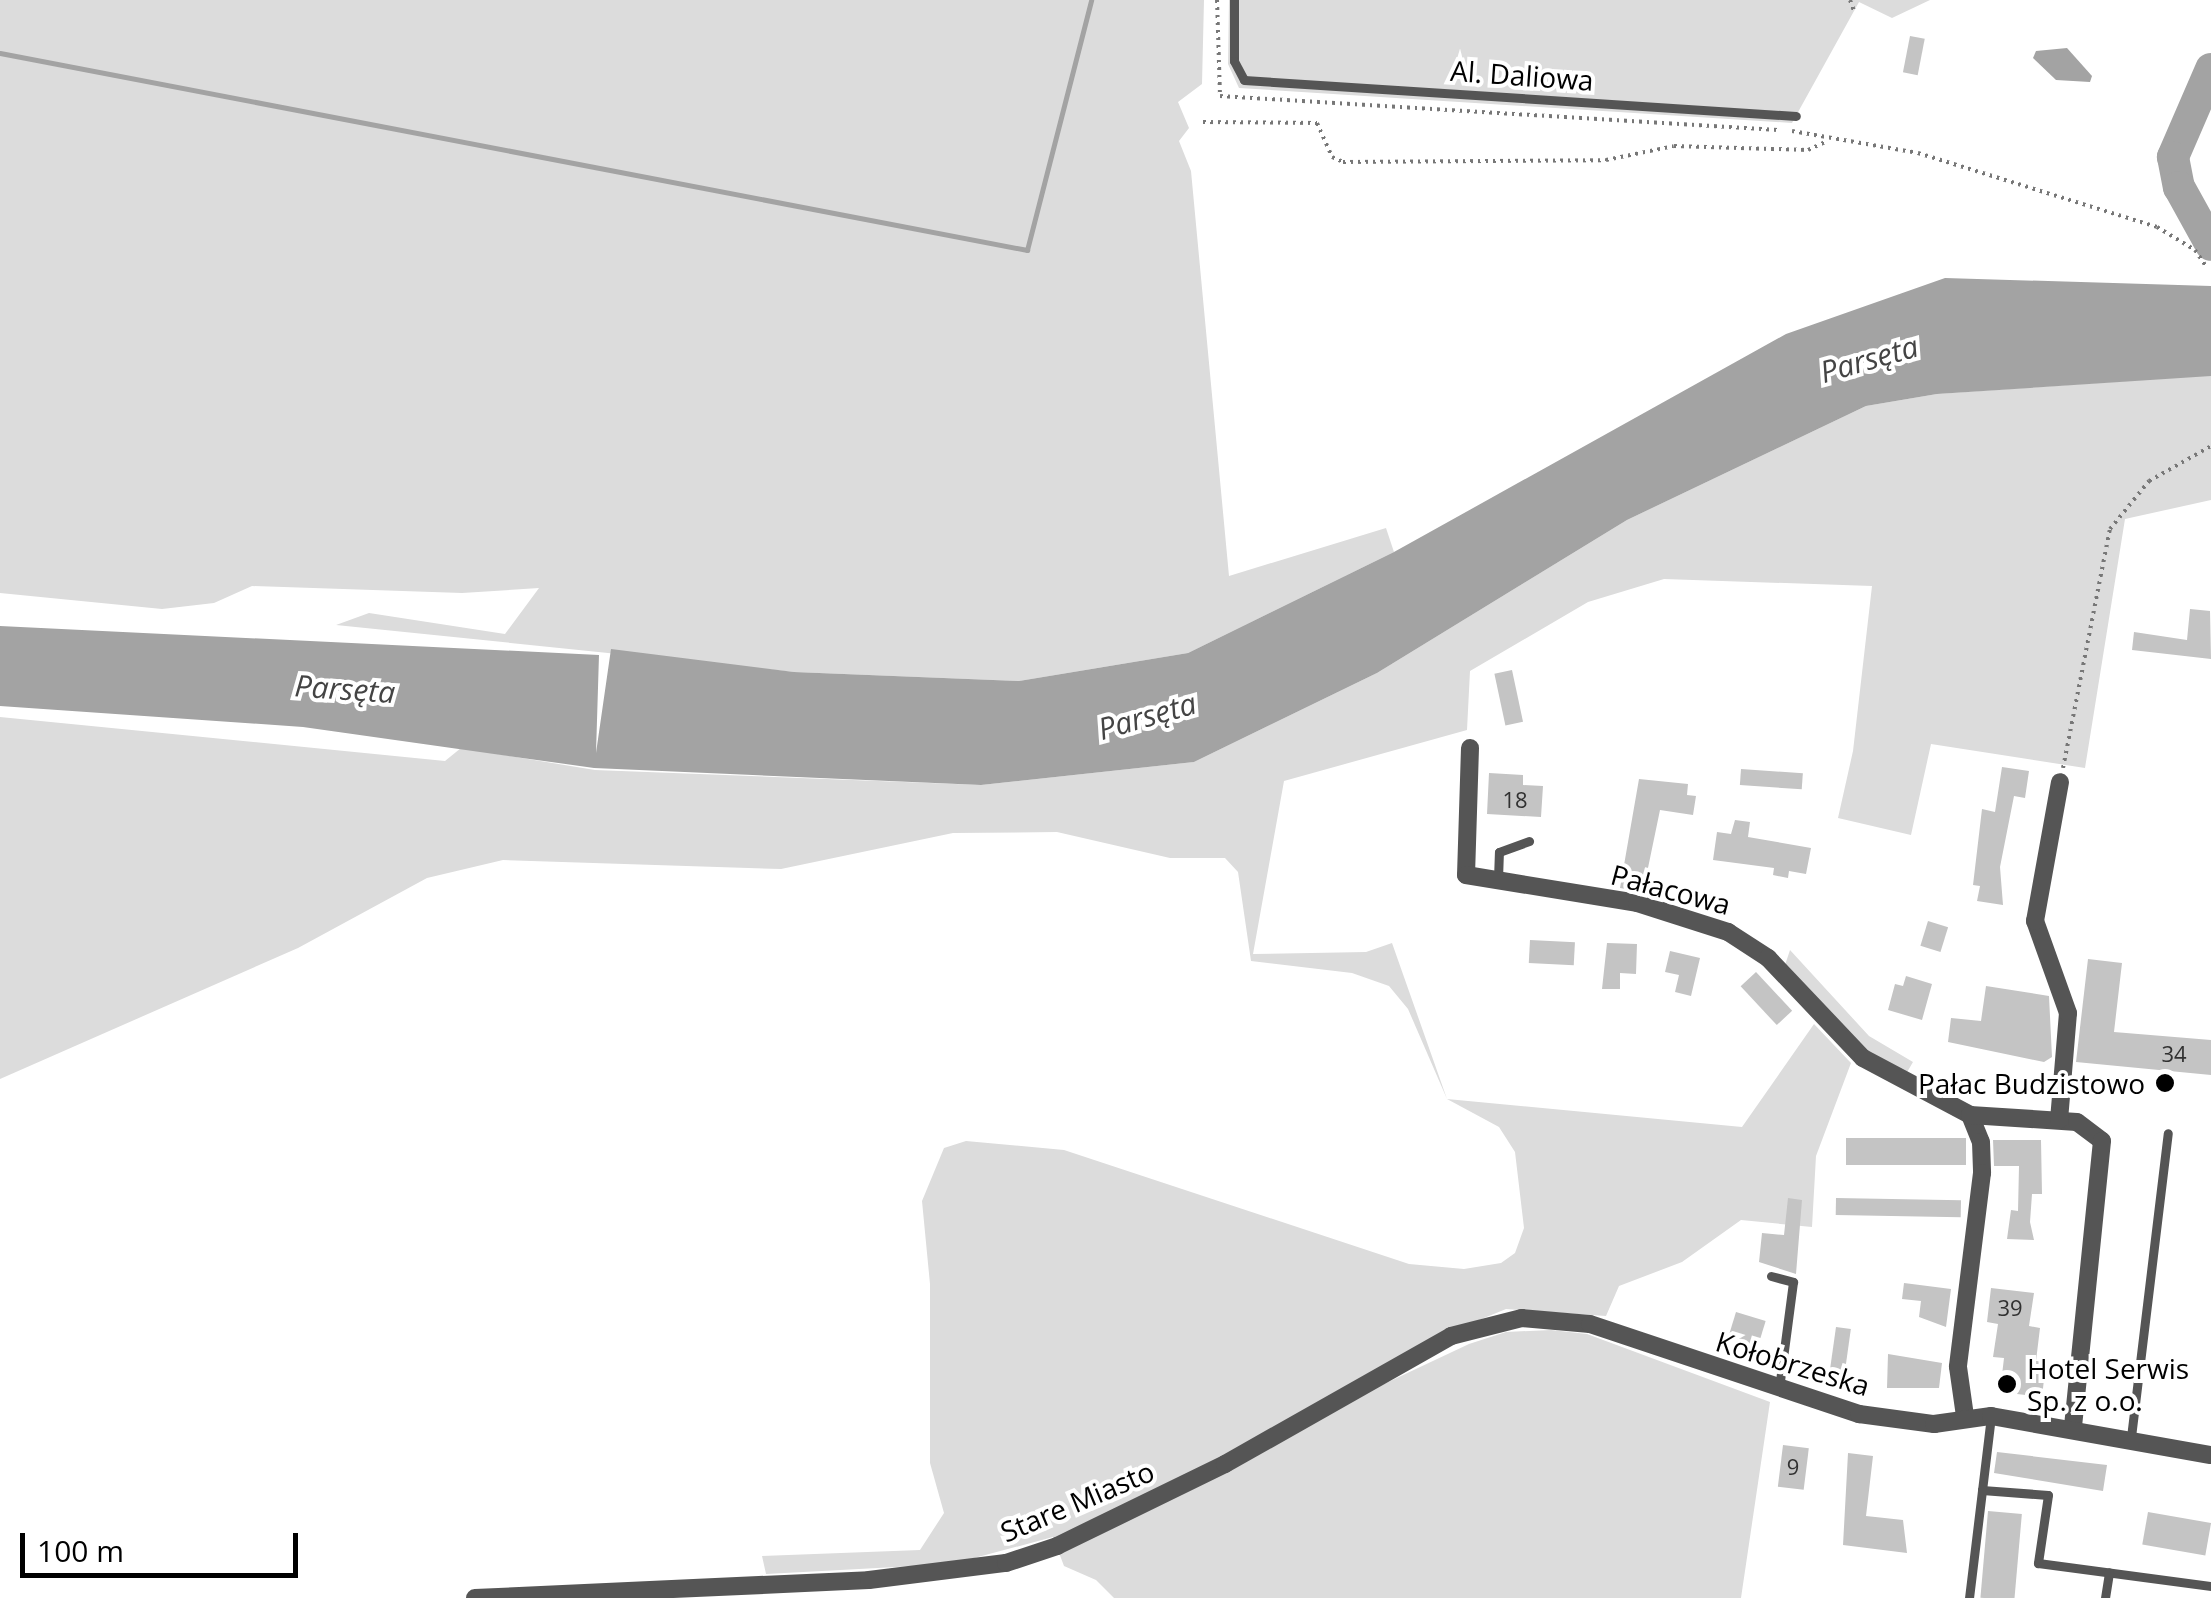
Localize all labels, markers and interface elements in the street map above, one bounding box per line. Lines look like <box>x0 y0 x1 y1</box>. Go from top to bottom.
street label: Al. Daliowa <box>1449 53 1595 97</box>
water label: Parsęta <box>1816 328 1922 390</box>
water label: Parsęta <box>294 668 396 710</box>
water label: Parsęta <box>1094 685 1200 747</box>
house number: 18 <box>1502 787 1528 813</box>
street label: Pałacowa <box>1607 857 1735 921</box>
house number: 34 <box>2161 1041 2187 1067</box>
place label: Pałac Budzistowo <box>1918 1066 2145 1100</box>
marker: Pałac Budzistowo <box>2154 1072 2176 1094</box>
house number: 39 <box>1997 1295 2023 1321</box>
street label: Kołobrzeska <box>1712 1324 1874 1402</box>
place label: Hotel Serwis Sp. z o.o. <box>2027 1351 2189 1417</box>
marker: Hotel Serwis Sp. z o.o. <box>1996 1373 2018 1395</box>
street label: Stare Miasto <box>995 1454 1159 1548</box>
house number: 9 <box>1787 1454 1799 1480</box>
scale bar <box>25 1513 302 1575</box>
text: 100 m <box>37 1530 124 1571</box>

